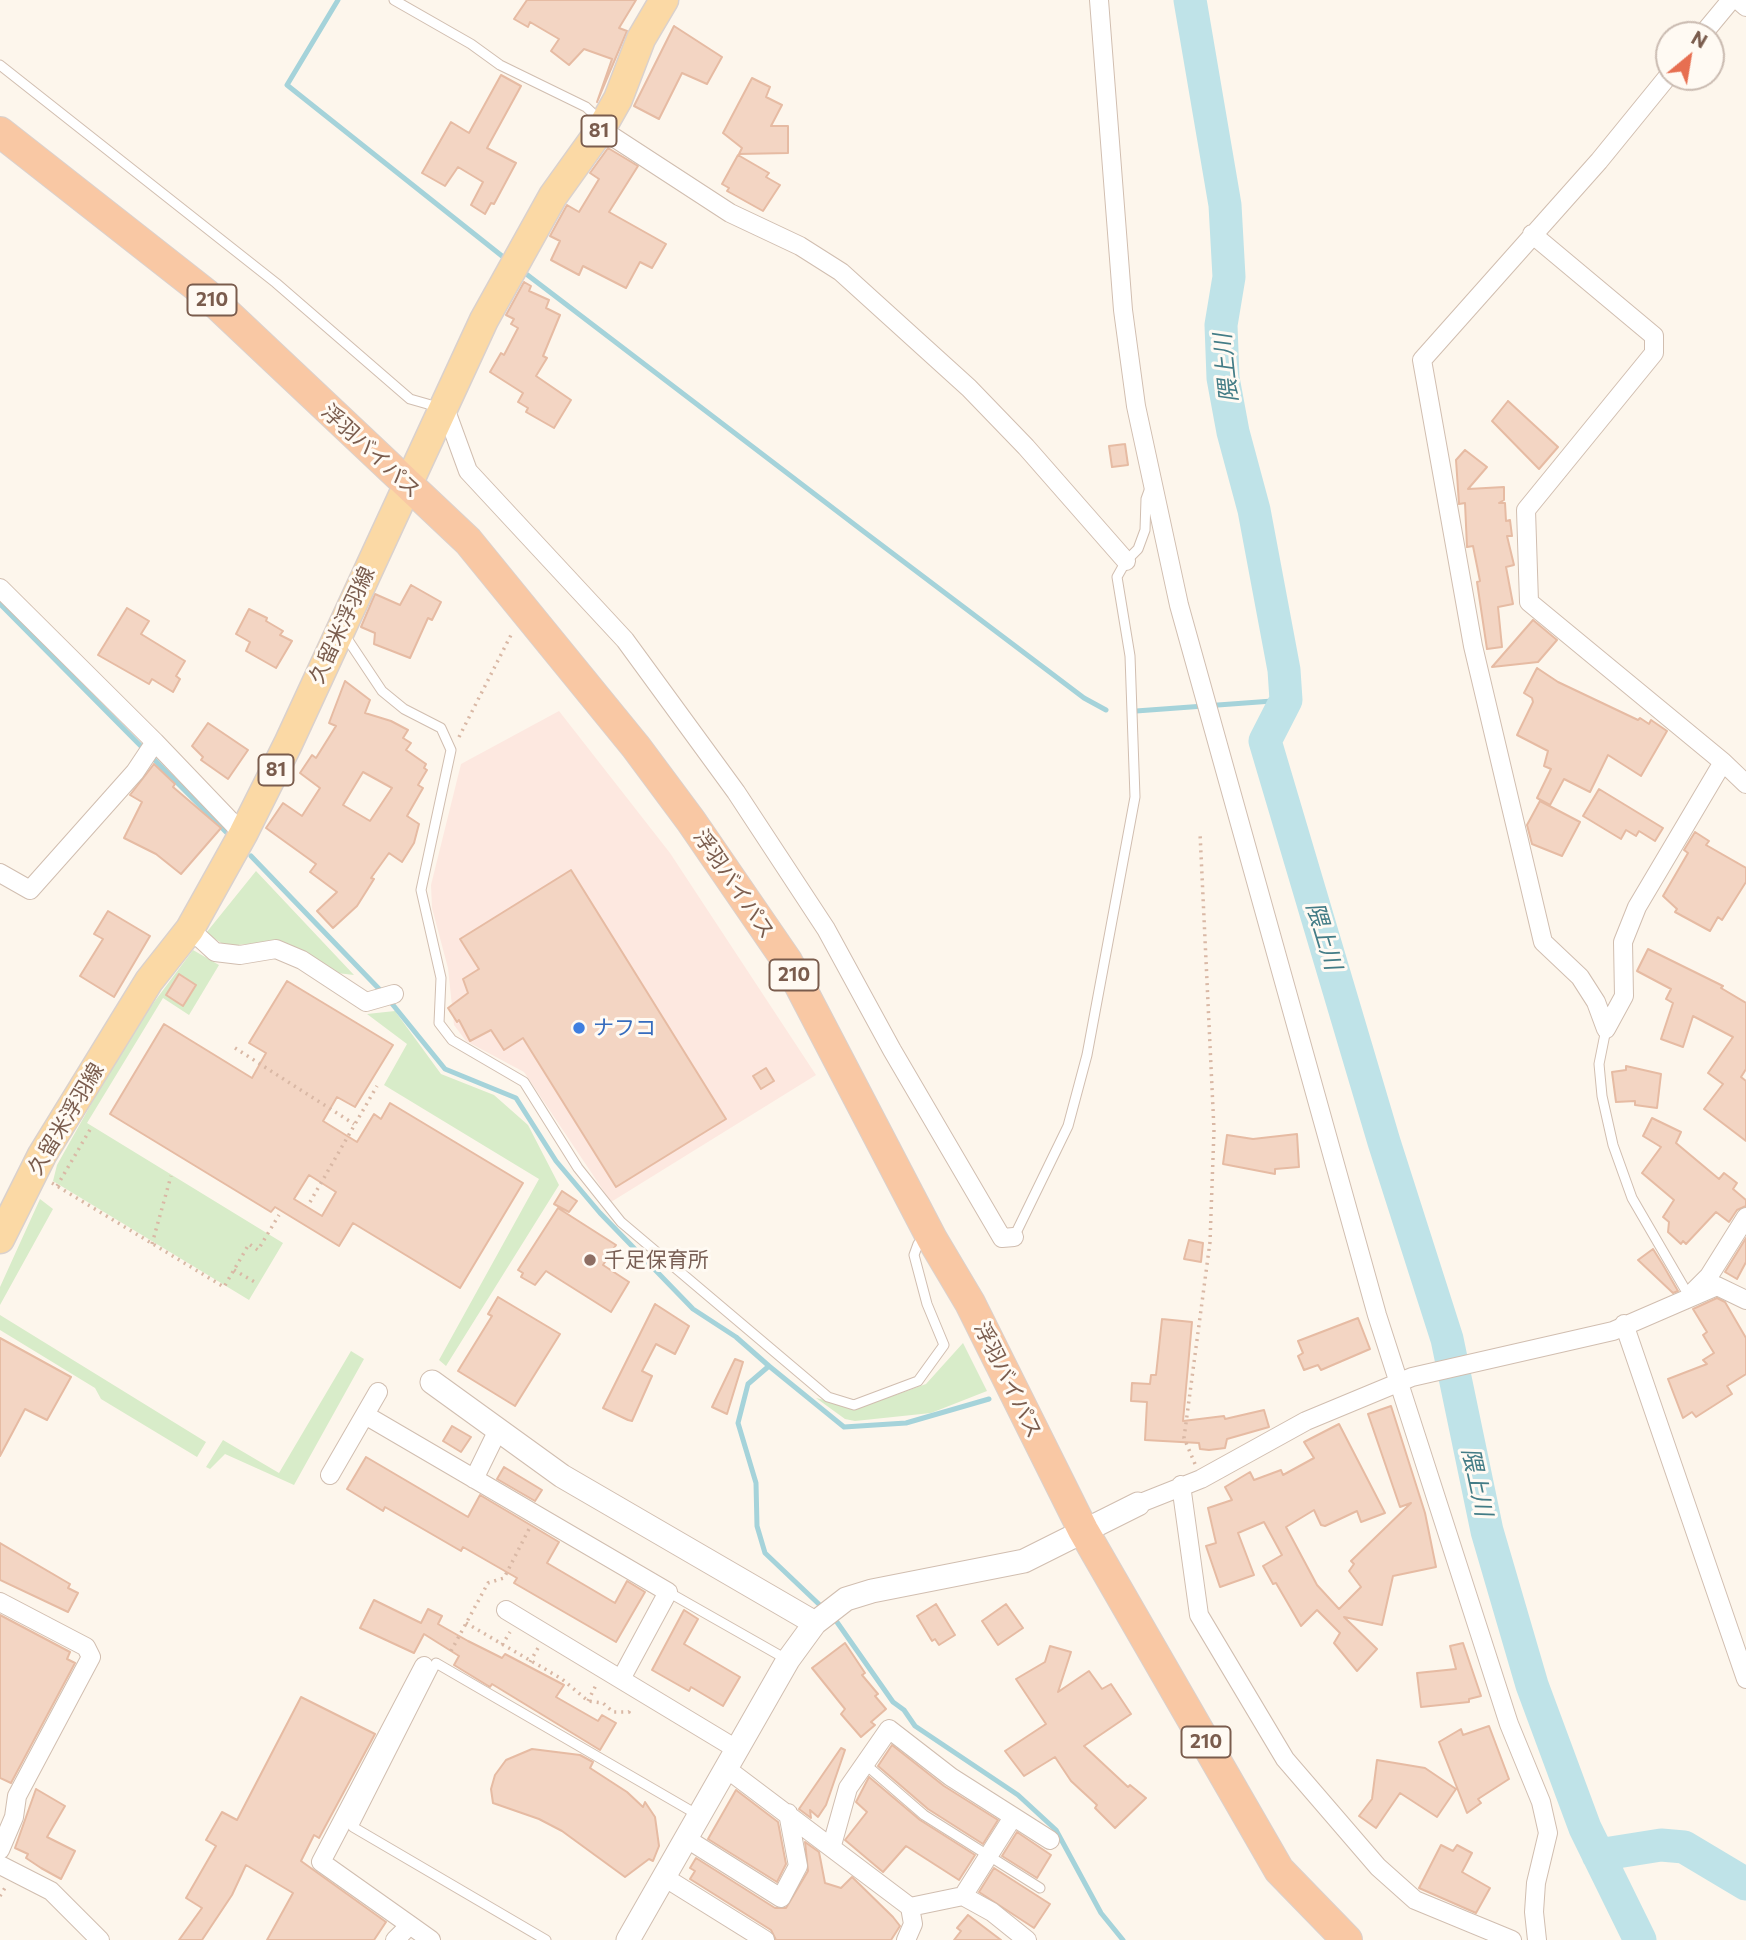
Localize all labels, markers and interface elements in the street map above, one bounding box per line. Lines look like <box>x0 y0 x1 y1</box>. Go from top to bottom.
north arrow <box>1655 21 1725 91</box>
text: N <box>1688 26 1712 53</box>
road number: 81 <box>582 116 616 146</box>
road number: 210 <box>188 284 236 316</box>
water label: 隈上川 <box>1209 332 1243 404</box>
street label: 浮羽バイパス <box>316 399 426 503</box>
street label: 久留米浮羽線 <box>304 563 380 687</box>
road number: 81 <box>258 754 294 786</box>
street label: 浮羽バイパス <box>688 825 780 943</box>
water label: 隈上川 <box>1301 899 1347 973</box>
road number: 210 <box>770 959 818 990</box>
place label: ナフコ <box>593 1015 656 1041</box>
marker: ナフコ <box>571 1020 587 1036</box>
street label: 久留米浮羽線 <box>23 1059 109 1179</box>
place label: 千足保育所 <box>604 1247 709 1273</box>
marker: 千足保育所 <box>582 1252 598 1268</box>
street label: 浮羽バイパス <box>969 1318 1047 1442</box>
water label: 隈上川 <box>1456 1445 1498 1519</box>
road number: 210 <box>1182 1726 1230 1758</box>

